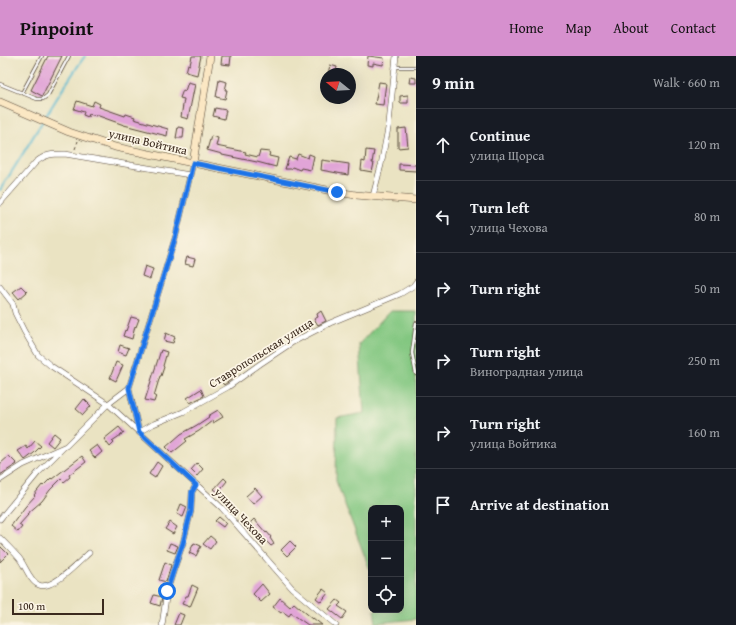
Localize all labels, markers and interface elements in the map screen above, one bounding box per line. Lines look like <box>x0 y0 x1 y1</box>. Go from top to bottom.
text: Pinpoint <box>20 14 93 42</box>
text: Home <box>509 18 544 38</box>
text: Map <box>566 18 591 38</box>
text: About <box>613 18 649 38</box>
text: Contact <box>671 18 716 38</box>
north arrow <box>320 68 356 104</box>
text: 9 min <box>432 70 474 95</box>
text: Walk · 660 m <box>653 73 720 92</box>
street label: улица Войтика <box>106 124 189 159</box>
text: Continue <box>470 125 531 146</box>
icon: ahead <box>432 134 454 156</box>
text: 120 m <box>688 135 720 154</box>
text: улица Щорса <box>470 146 545 165</box>
route end <box>328 183 346 201</box>
text: Turn left <box>470 197 529 218</box>
icon: left <box>432 206 454 228</box>
text: 80 m <box>694 207 720 226</box>
text: улица Чехова <box>470 218 548 237</box>
icon: right <box>432 278 454 300</box>
text: Turn right <box>470 278 541 299</box>
text: 50 m <box>694 279 720 298</box>
street label: Ставропольская улица <box>205 313 316 392</box>
text: Turn right <box>470 341 541 362</box>
icon: right <box>432 350 454 372</box>
text: 250 m <box>688 351 720 370</box>
text: Виноградная улица <box>470 362 583 381</box>
text: Turn right <box>470 413 541 434</box>
icon: right <box>432 422 454 444</box>
text: 160 m <box>688 423 720 442</box>
text: улица Войтика <box>470 434 557 453</box>
street label: улица Чехова <box>210 483 272 548</box>
icon: arrive <box>432 494 454 516</box>
text: Arrive at destination <box>470 494 609 515</box>
map controls <box>368 505 404 613</box>
button: + <box>368 505 404 541</box>
button: − <box>368 541 404 577</box>
button: locate <box>368 577 404 613</box>
route start <box>158 582 176 600</box>
scale bar <box>12 597 104 616</box>
text: 100 m <box>18 598 45 614</box>

